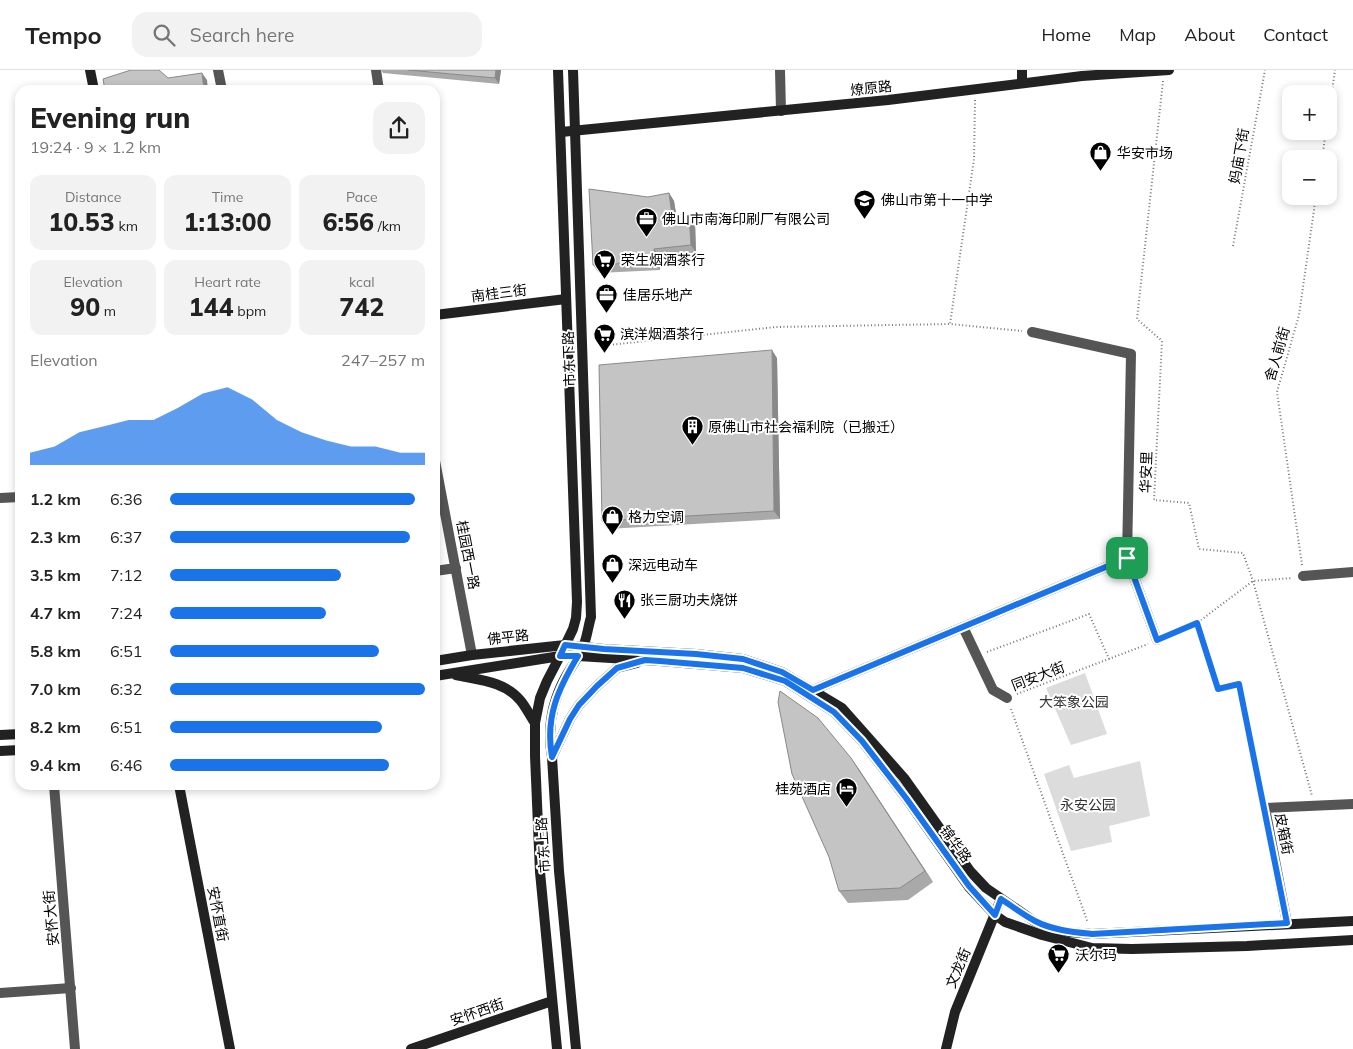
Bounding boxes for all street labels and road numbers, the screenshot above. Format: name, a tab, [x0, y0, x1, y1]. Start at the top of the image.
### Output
street label: 燎原路	[849, 77, 893, 99]
street label: 妈庙下街	[1225, 127, 1253, 185]
street label: 南桂三街	[470, 281, 528, 305]
street label: 舍人前街	[1261, 325, 1293, 383]
street label: 市东下路	[559, 331, 579, 387]
street label: 华安里	[1136, 451, 1156, 493]
street label: 桂园西一路	[452, 519, 484, 591]
street label: 佛平路	[486, 626, 530, 648]
street label: 同安大街	[1009, 658, 1067, 694]
street label: 皮箱街	[1271, 812, 1297, 856]
street label: 市东上路	[532, 816, 554, 874]
street label: 锦华路	[936, 822, 976, 866]
street label: 安怀直街	[204, 885, 232, 943]
street label: 安怀大街	[40, 889, 62, 947]
street label: 文龙街	[942, 945, 974, 991]
street label: 安怀西街	[448, 994, 506, 1030]

